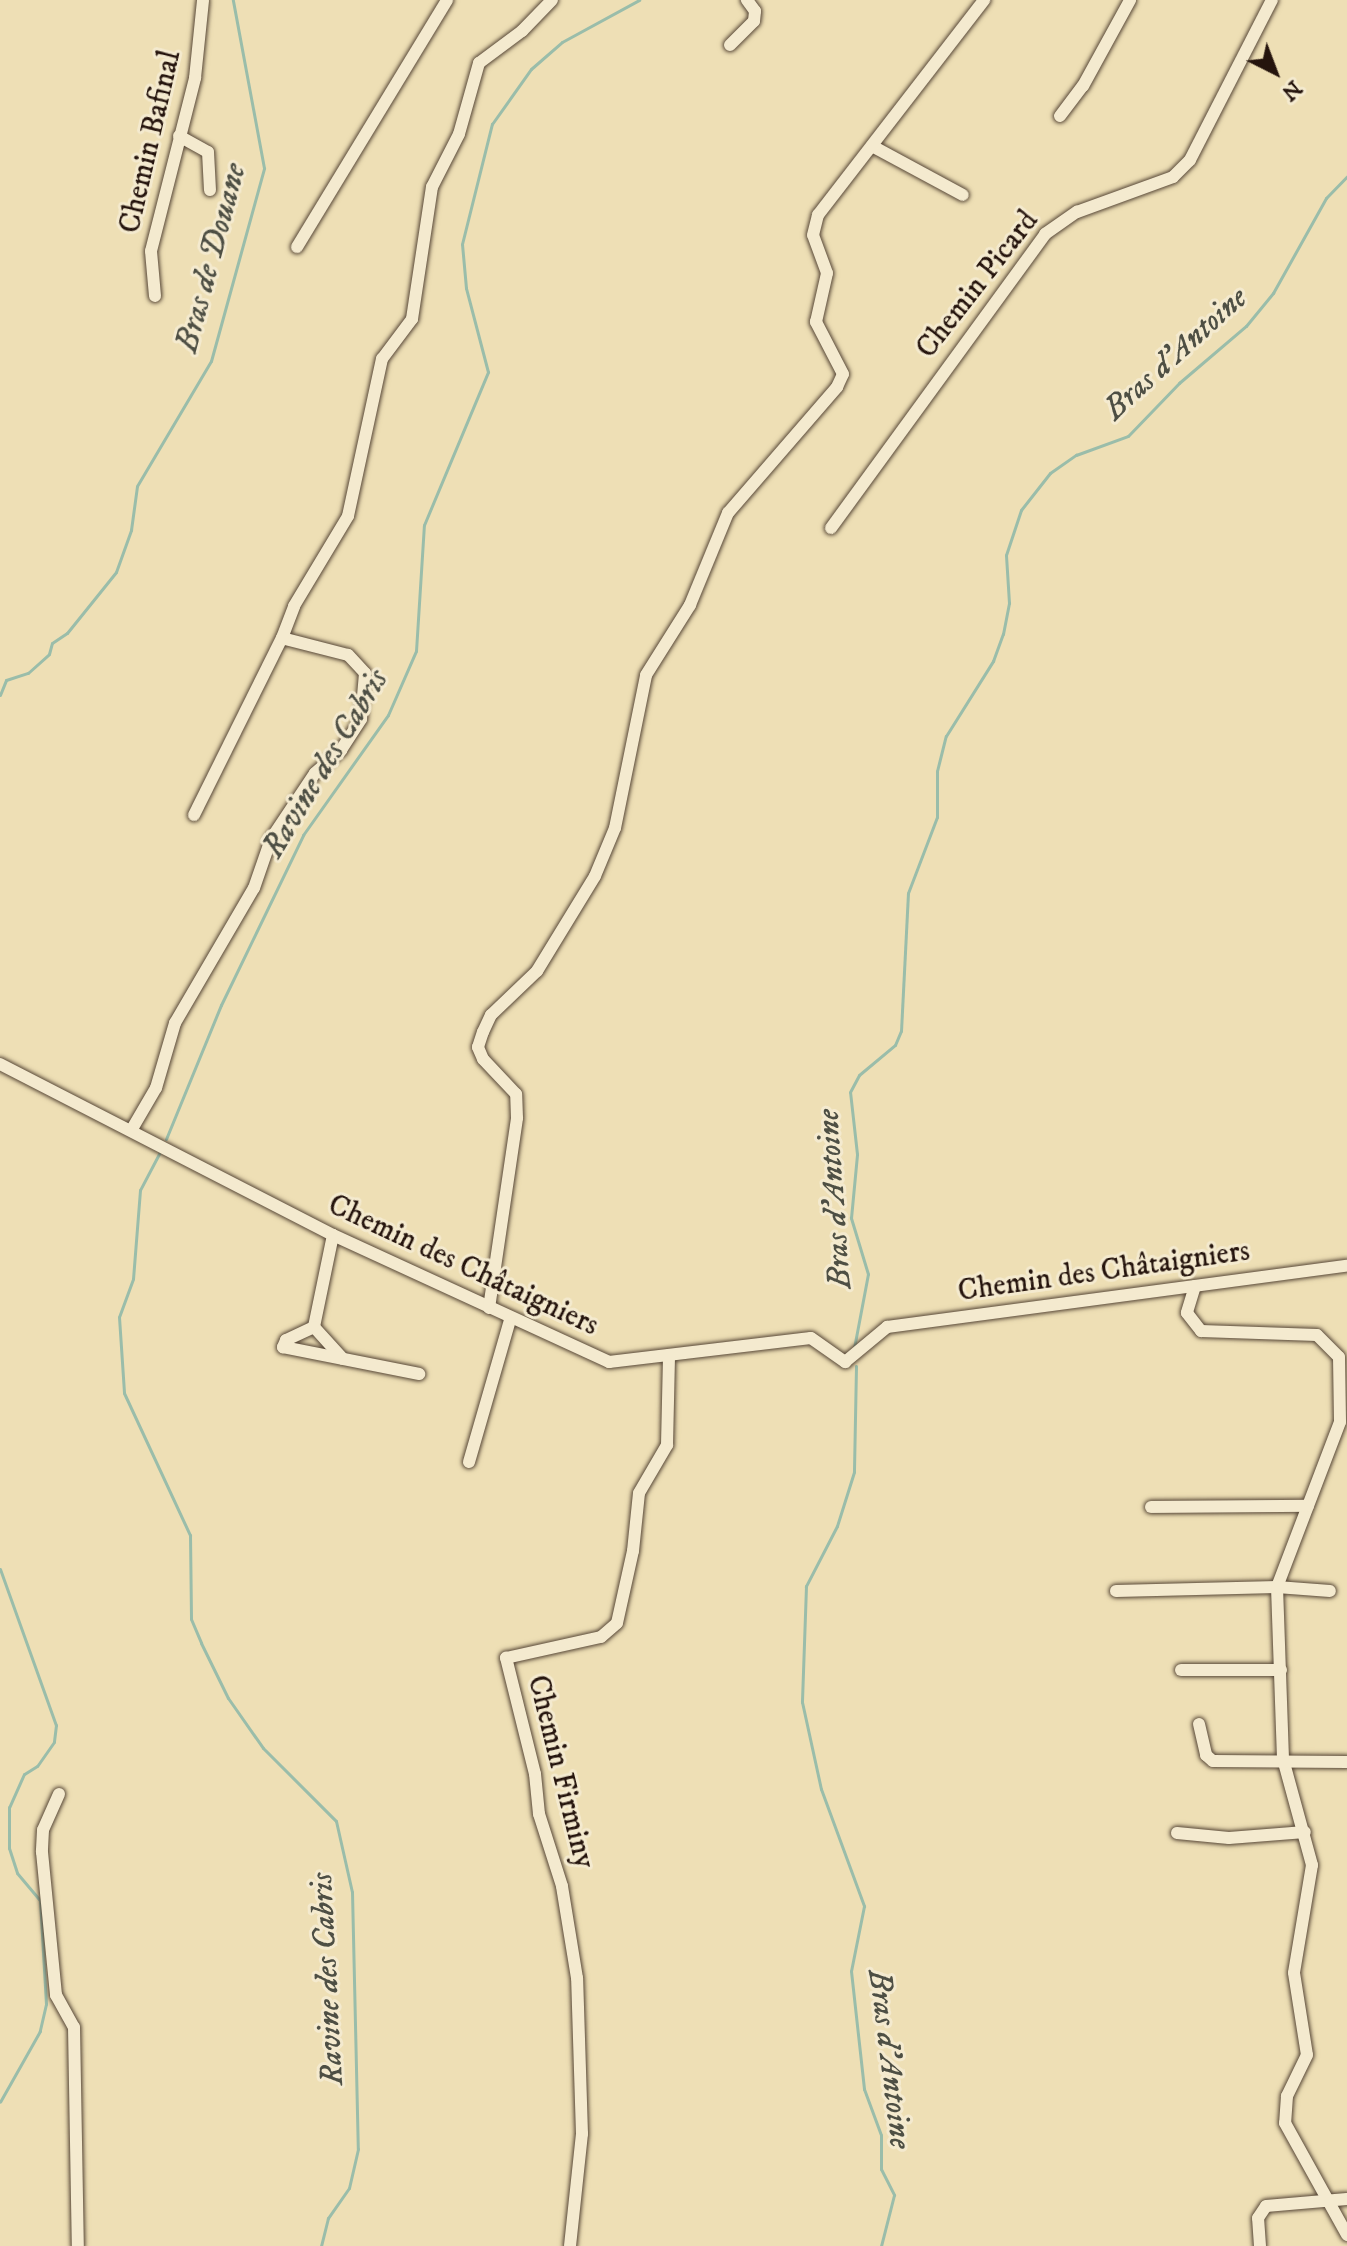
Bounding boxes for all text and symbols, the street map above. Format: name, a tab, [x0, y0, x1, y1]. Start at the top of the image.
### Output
north arrow	[1235, 32, 1315, 112]
street label: Chemin Bafinal	[112, 47, 190, 237]
text: N	[1276, 74, 1307, 106]
water label: Bras de Douane	[168, 160, 256, 356]
street label: Chemin Picard	[909, 204, 1047, 366]
water label: Bras d'Antoine	[1096, 279, 1256, 429]
water label: Ravine des Cabris	[255, 663, 397, 865]
water label: Bras d'Antoine	[810, 1108, 860, 1290]
street label: Chemin des Châtaigniers	[322, 1187, 604, 1345]
street label: Chemin des Châtaigniers	[956, 1234, 1252, 1310]
street label: Chemin Firminy	[519, 1672, 601, 1872]
water label: Ravine des Cabris	[303, 1872, 353, 2086]
water label: Bras d'Antoine	[859, 1967, 919, 2151]

